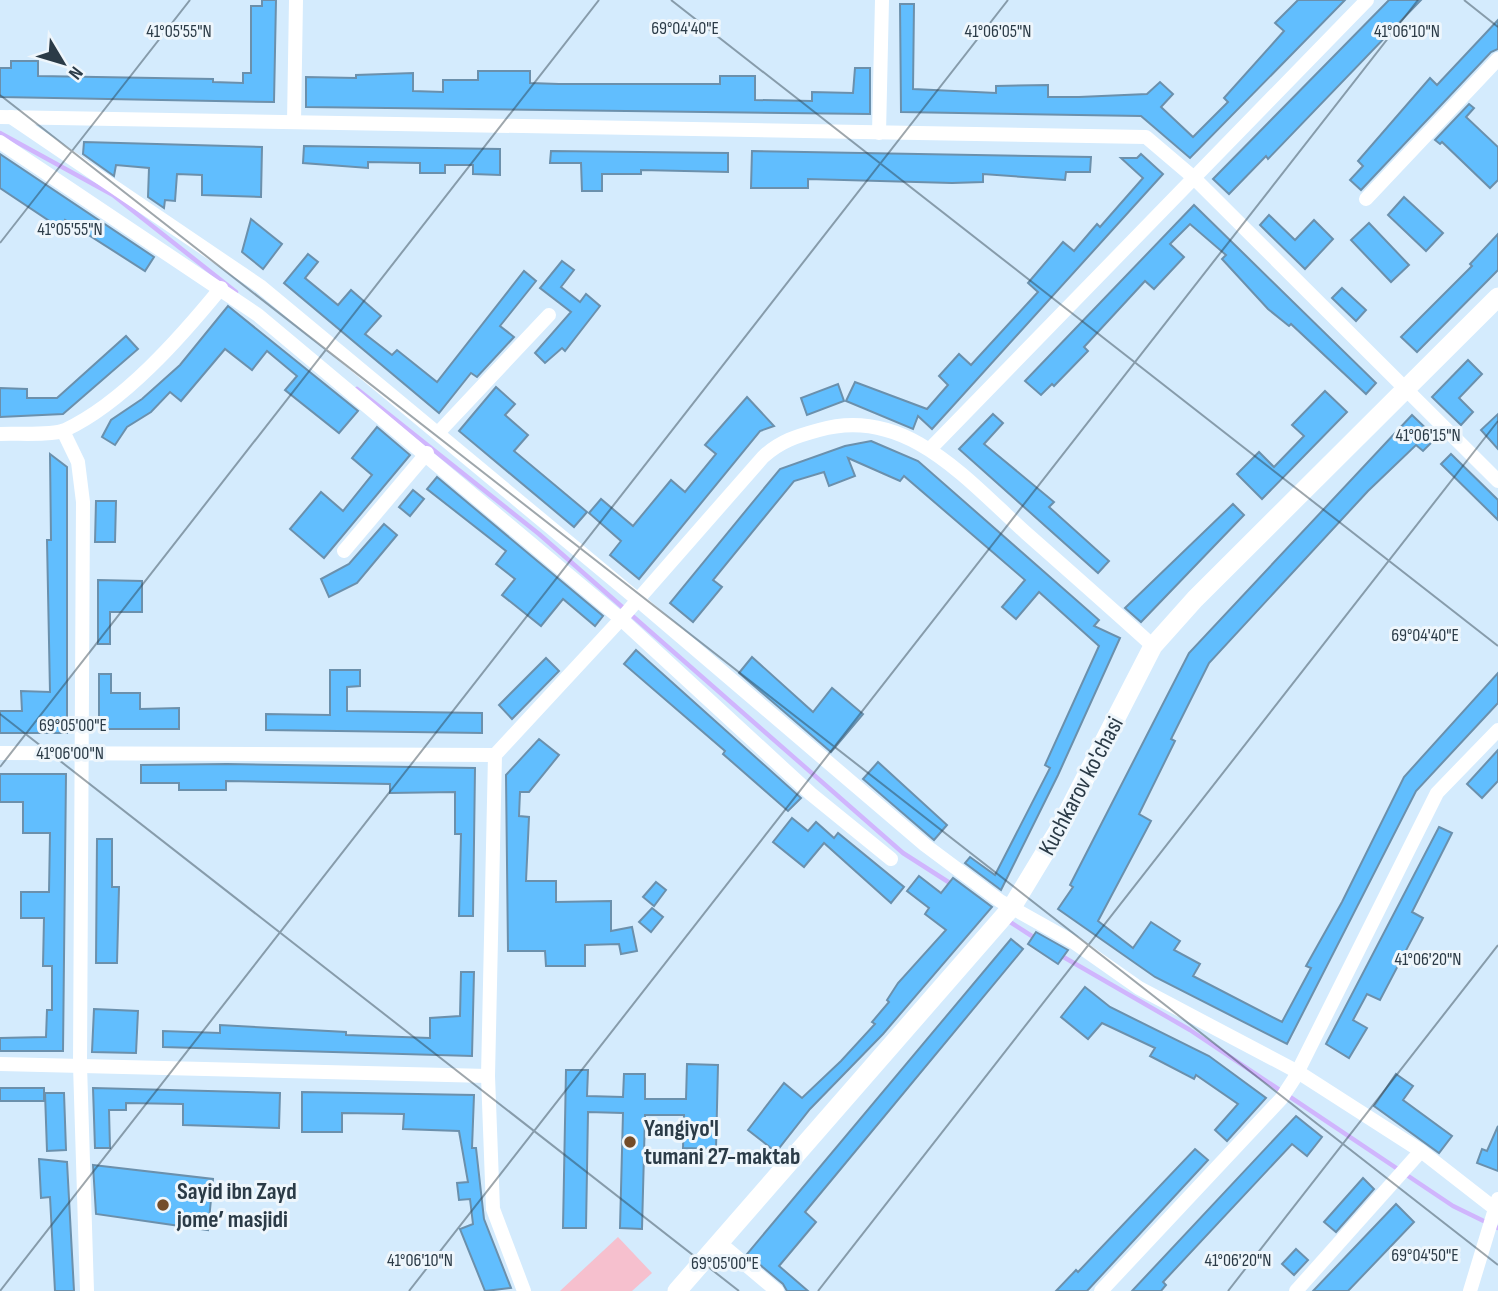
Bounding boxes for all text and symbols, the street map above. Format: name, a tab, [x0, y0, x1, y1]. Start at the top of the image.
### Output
text: 69°04'40"E	[651, 18, 719, 39]
text: 41°05'55"N	[146, 21, 212, 42]
text: 41°06'05"N	[965, 21, 1031, 42]
text: 41°06'10"N	[1374, 21, 1440, 42]
north arrow	[28, 28, 98, 98]
text: N	[63, 61, 87, 84]
text: 41°05'55"N	[37, 219, 103, 240]
text: 41°06'15"N	[1395, 425, 1461, 446]
text: 69°04'40"E	[1391, 625, 1459, 646]
street label: Kuchkarov ko'chasi	[1032, 712, 1130, 860]
text: 69°05'00"E	[39, 715, 107, 736]
text: 41°06'00"N	[36, 743, 104, 764]
text: 41°06'20"N	[1394, 949, 1462, 970]
place label: Yangiyo'l tumani 27-maktab	[644, 1114, 800, 1171]
marker: Yangiyo'l tumani 27-maktab	[622, 1134, 638, 1150]
place label: Sayid ibn Zayd jome’ masjidi	[176, 1177, 297, 1234]
marker: Sayid ibn Zayd jome’ masjidi	[155, 1197, 171, 1213]
text: 69°04'50"E	[1391, 1245, 1459, 1266]
text: 41°06'10"N	[387, 1250, 453, 1271]
text: 41°06'20"N	[1204, 1250, 1272, 1271]
text: 69°05'00"E	[691, 1253, 759, 1274]

